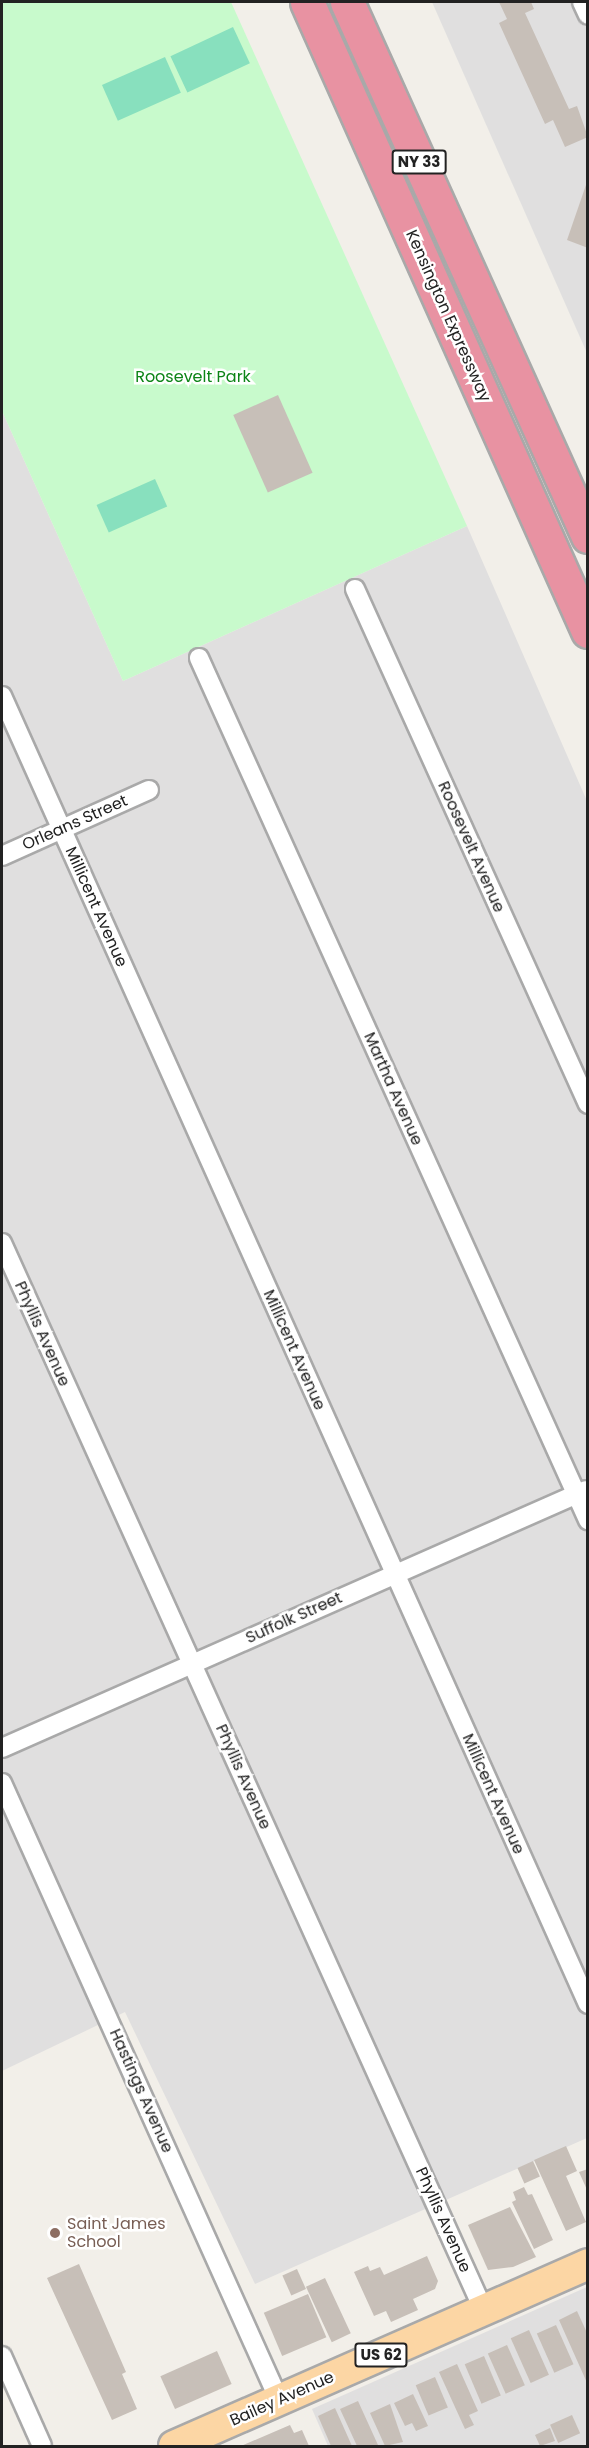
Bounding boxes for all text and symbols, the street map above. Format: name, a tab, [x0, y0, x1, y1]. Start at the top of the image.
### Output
road number: NY 33	[390, 150, 448, 174]
street label: Kensington Expressway	[401, 227, 495, 405]
park label: Roosevelt Park	[135, 367, 251, 387]
street label: Roosevelt Avenue	[433, 778, 509, 916]
street label: Orleans Street	[20, 791, 130, 855]
street label: Millicent Avenue	[61, 844, 131, 970]
street label: Martha Avenue	[359, 1029, 427, 1149]
street label: Phyllis Avenue	[10, 1278, 74, 1390]
street label: Millicent Avenue	[259, 1287, 329, 1413]
street label: Suffolk Street	[243, 1588, 345, 1648]
street label: Phyllis Avenue	[211, 1721, 275, 1833]
street label: Millicent Avenue	[458, 1731, 528, 1857]
street label: Hastings Avenue	[105, 2026, 177, 2156]
street label: Phyllis Avenue	[411, 2164, 475, 2276]
place label: Saint James School	[67, 2214, 166, 2252]
marker: Saint James School	[48, 2226, 62, 2240]
road number: US 62	[354, 2343, 408, 2367]
street label: Bailey Avenue	[227, 2367, 337, 2431]

